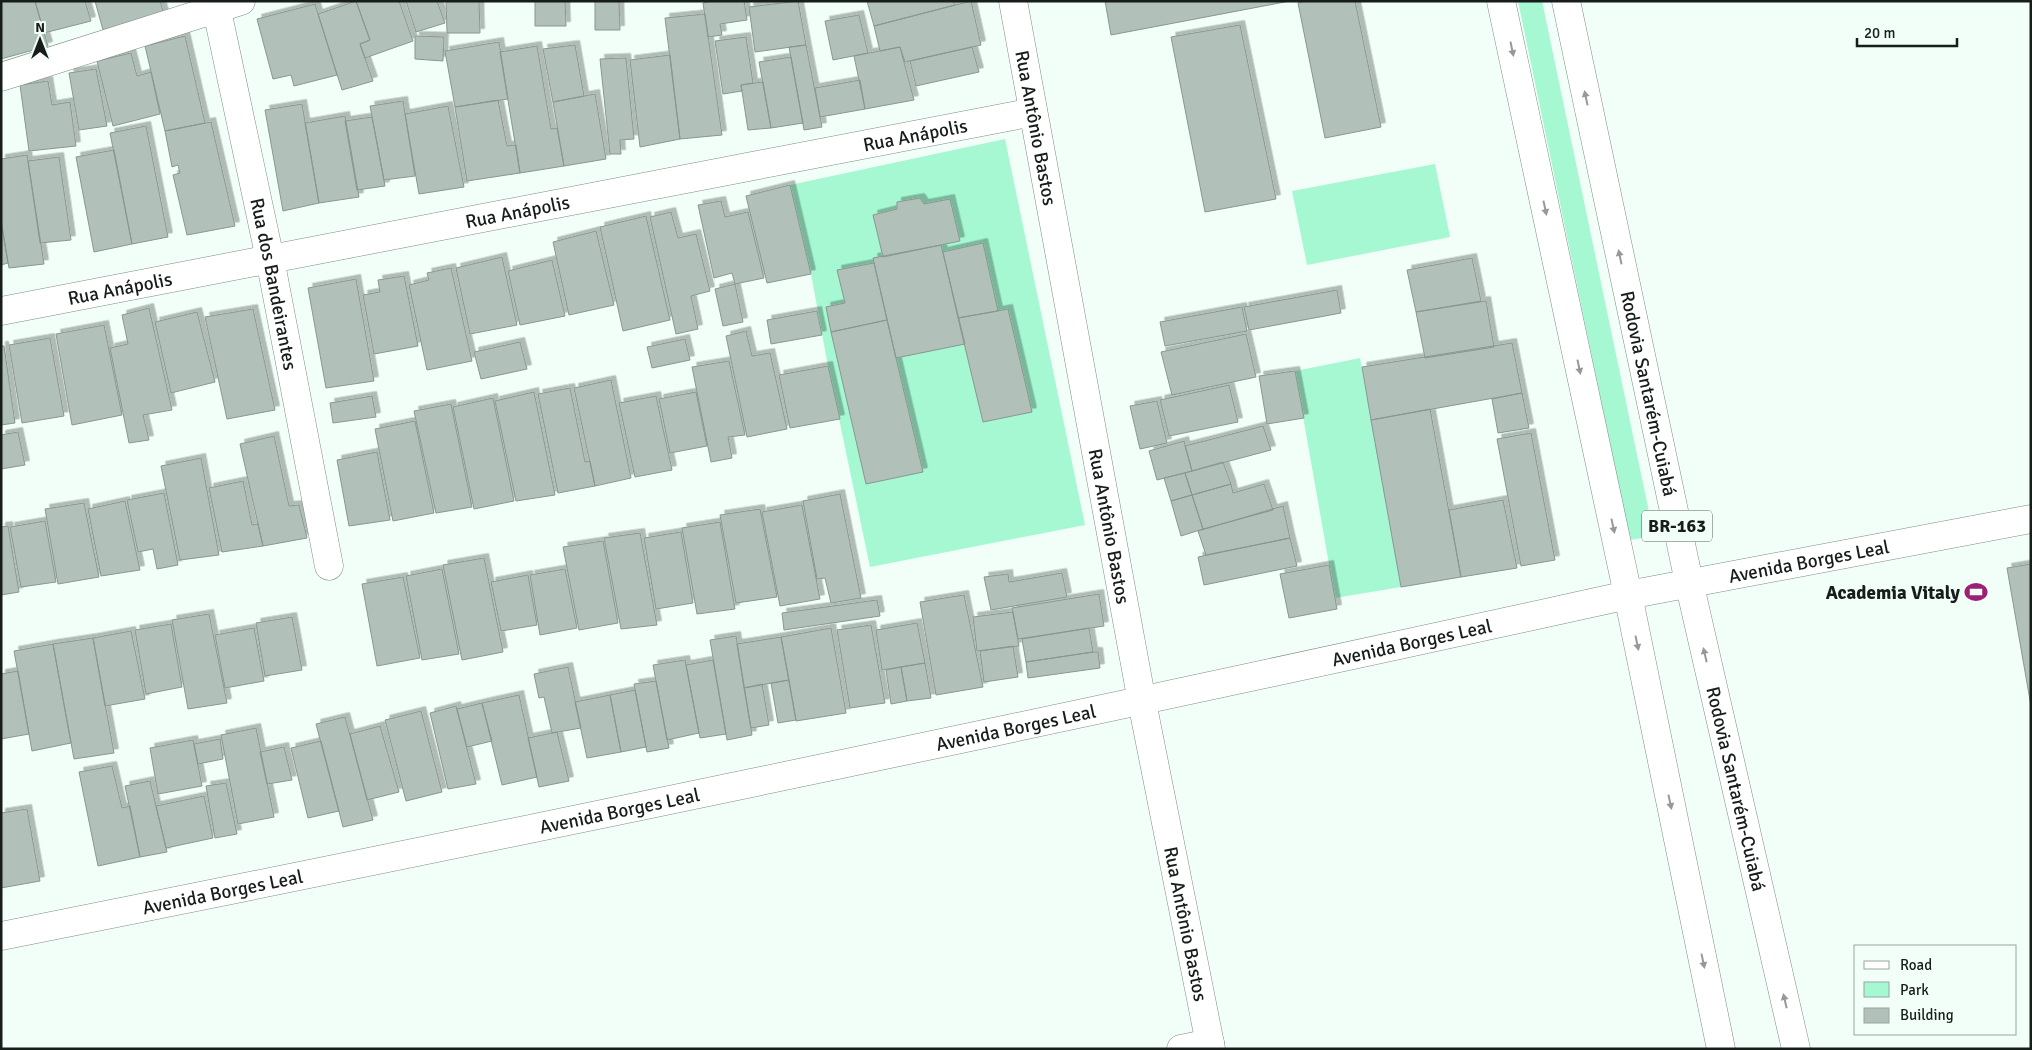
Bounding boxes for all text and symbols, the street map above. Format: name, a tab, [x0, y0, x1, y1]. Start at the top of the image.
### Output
north arrow	[15, 15, 65, 65]
scale bar	[1857, 15, 1957, 47]
text: N	[35, 19, 45, 36]
text: 20 m	[1864, 24, 1895, 42]
one-way arrow	[1508, 41, 1516, 57]
street label: Rua Antônio Bastos	[1009, 48, 1061, 208]
one-way arrow	[1582, 90, 1590, 106]
street label: Rua Anápolis	[861, 114, 970, 158]
street label: Rua Anápolis	[463, 191, 572, 234]
street label: Rua dos Bandeirantes	[244, 196, 302, 372]
one-way arrow	[1541, 200, 1549, 215]
one-way arrow	[1616, 249, 1624, 265]
street label: Rua Anápolis	[66, 267, 174, 311]
street label: Rodovia Santarém-Cuiabá	[1615, 289, 1681, 498]
one-way arrow	[1575, 359, 1583, 374]
street label: Rua Antônio Bastos	[1083, 447, 1135, 606]
road number: BR-163	[1642, 511, 1712, 542]
one-way arrow	[1609, 518, 1617, 533]
street label: Avenida Borges Leal	[1727, 535, 1891, 589]
sports icon: Academia Vitaly	[1963, 579, 1989, 605]
place label: Academia Vitaly	[1826, 581, 1961, 605]
street label: Avenida Borges Leal	[1330, 614, 1494, 672]
one-way arrow	[1634, 635, 1642, 651]
one-way arrow	[1701, 648, 1709, 663]
street label: Rodovia Santarém-Cuiabá	[1700, 684, 1770, 894]
street label: Avenida Borges Leal	[934, 700, 1098, 757]
street label: Avenida Borges Leal	[537, 783, 702, 840]
one-way arrow	[1666, 794, 1674, 810]
street label: Rua Antônio Bastos	[1158, 845, 1212, 1004]
street label: Avenida Borges Leal	[140, 865, 305, 920]
legend	[1854, 945, 2017, 1035]
one-way arrow	[1699, 954, 1707, 969]
text: Road	[1900, 956, 1932, 974]
text: Park	[1900, 981, 1929, 999]
one-way arrow	[1781, 994, 1789, 1009]
text: Building	[1900, 1006, 1954, 1024]

